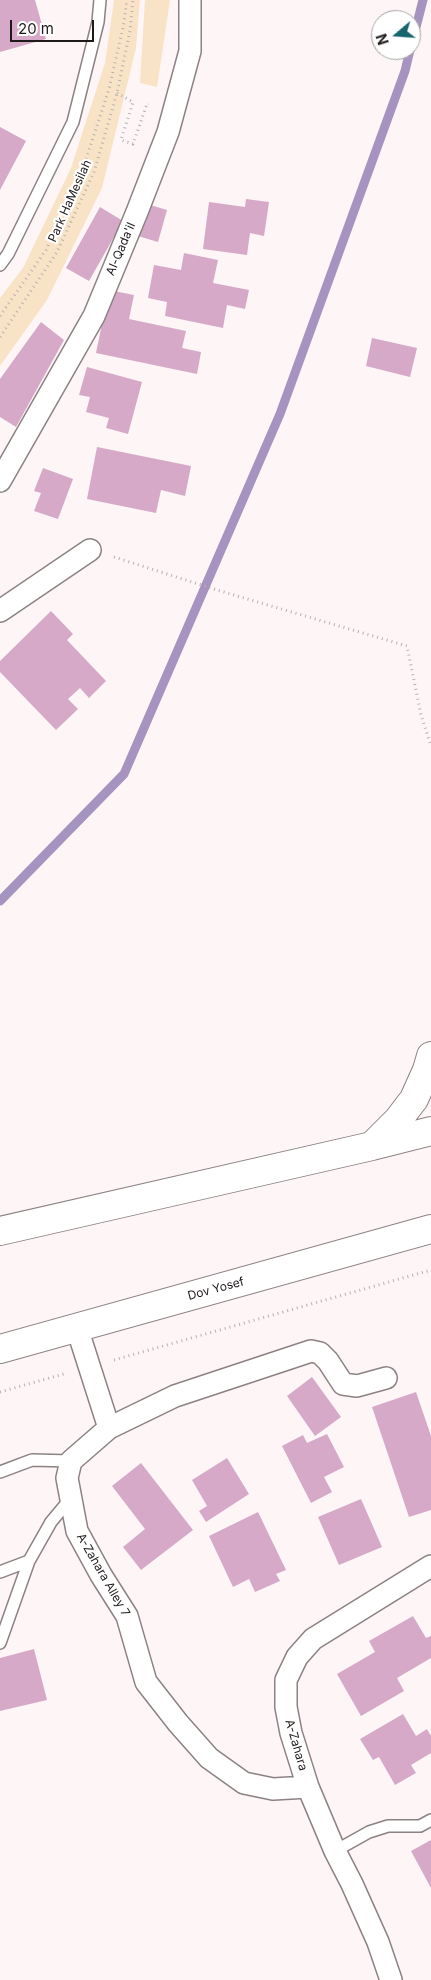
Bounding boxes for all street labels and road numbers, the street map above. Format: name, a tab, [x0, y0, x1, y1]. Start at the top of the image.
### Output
street label: Park HaMesilah	[45, 158, 95, 244]
street label: Al-Qada'il	[103, 220, 139, 278]
street label: Dov Yosef	[186, 1275, 246, 1303]
street label: A-Zahara Alley 7	[73, 1531, 133, 1619]
street label: A-Zahara	[282, 1718, 310, 1772]

